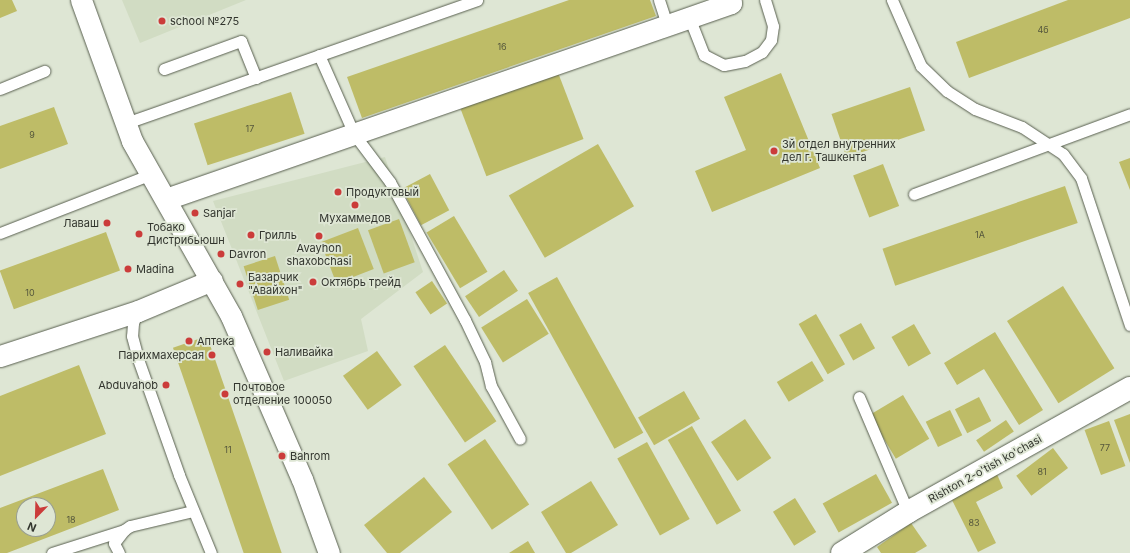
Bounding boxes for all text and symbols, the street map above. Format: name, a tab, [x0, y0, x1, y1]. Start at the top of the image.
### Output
place label: school №275	[170, 14, 239, 28]
marker: school №275	[157, 16, 167, 26]
house number: 4б	[1037, 25, 1049, 35]
house number: 16	[497, 42, 507, 52]
house number: 17	[246, 124, 254, 134]
house number: 9	[29, 130, 35, 140]
place label: 3й отдел внутренних дел г. Ташкента	[782, 138, 896, 164]
marker: 3й отдел внутренних дел г. Ташкента	[769, 146, 779, 156]
place label: Продуктовый	[346, 185, 419, 199]
marker: Продуктовый	[333, 187, 343, 197]
marker: Мухаммедов	[350, 200, 360, 210]
place label: Sanjar	[203, 206, 236, 220]
marker: Sanjar	[190, 208, 200, 218]
place label: Мухаммедов	[319, 211, 391, 225]
place label: Лаваш	[63, 216, 99, 230]
marker: Лаваш	[102, 218, 112, 228]
place label: Тобако Дистрибьюшн	[147, 221, 225, 247]
place label: Грилль	[259, 228, 297, 242]
marker: Тобако Дистрибьюшн	[134, 229, 144, 239]
marker: Грилль	[246, 230, 256, 240]
house number: 1А	[975, 230, 985, 240]
marker: Avayhon shaxobchasi	[314, 231, 324, 241]
place label: Avayhon shaxobchasi	[286, 242, 352, 268]
place label: Davron	[229, 247, 266, 261]
marker: Davron	[216, 249, 226, 259]
place label: Madina	[136, 262, 174, 276]
marker: Madina	[123, 264, 133, 274]
place label: Базарчик "Авайхон"	[248, 271, 303, 297]
place label: Октябрь трейд	[321, 275, 401, 289]
marker: Октябрь трейд	[308, 277, 318, 287]
marker: Базарчик "Авайхон"	[235, 279, 245, 289]
house number: 10	[25, 288, 35, 298]
place label: Аптека	[197, 334, 235, 348]
marker: Аптека	[184, 336, 194, 346]
place label: Наливайка	[275, 345, 333, 359]
marker: Наливайка	[262, 347, 272, 357]
place label: Парихмахерсая	[118, 348, 204, 362]
marker: Парихмахерсая	[207, 350, 217, 360]
place label: Abduvahob	[98, 378, 158, 392]
marker: Abduvahob	[161, 380, 171, 390]
place label: Почтовое отделение 100050	[233, 381, 332, 407]
marker: Почтовое отделение 100050	[220, 389, 230, 399]
street label: Rishton 2-o'tish ko'chasi	[926, 432, 1044, 506]
house number: 77	[1100, 443, 1110, 453]
house number: 11	[224, 445, 232, 455]
place label: Bahrom	[290, 449, 330, 463]
marker: Bahrom	[277, 451, 287, 461]
house number: 81	[1037, 467, 1047, 477]
north arrow	[16, 497, 56, 537]
house number: 18	[66, 515, 76, 525]
house number: 83	[968, 518, 980, 528]
text: N	[25, 519, 38, 535]

